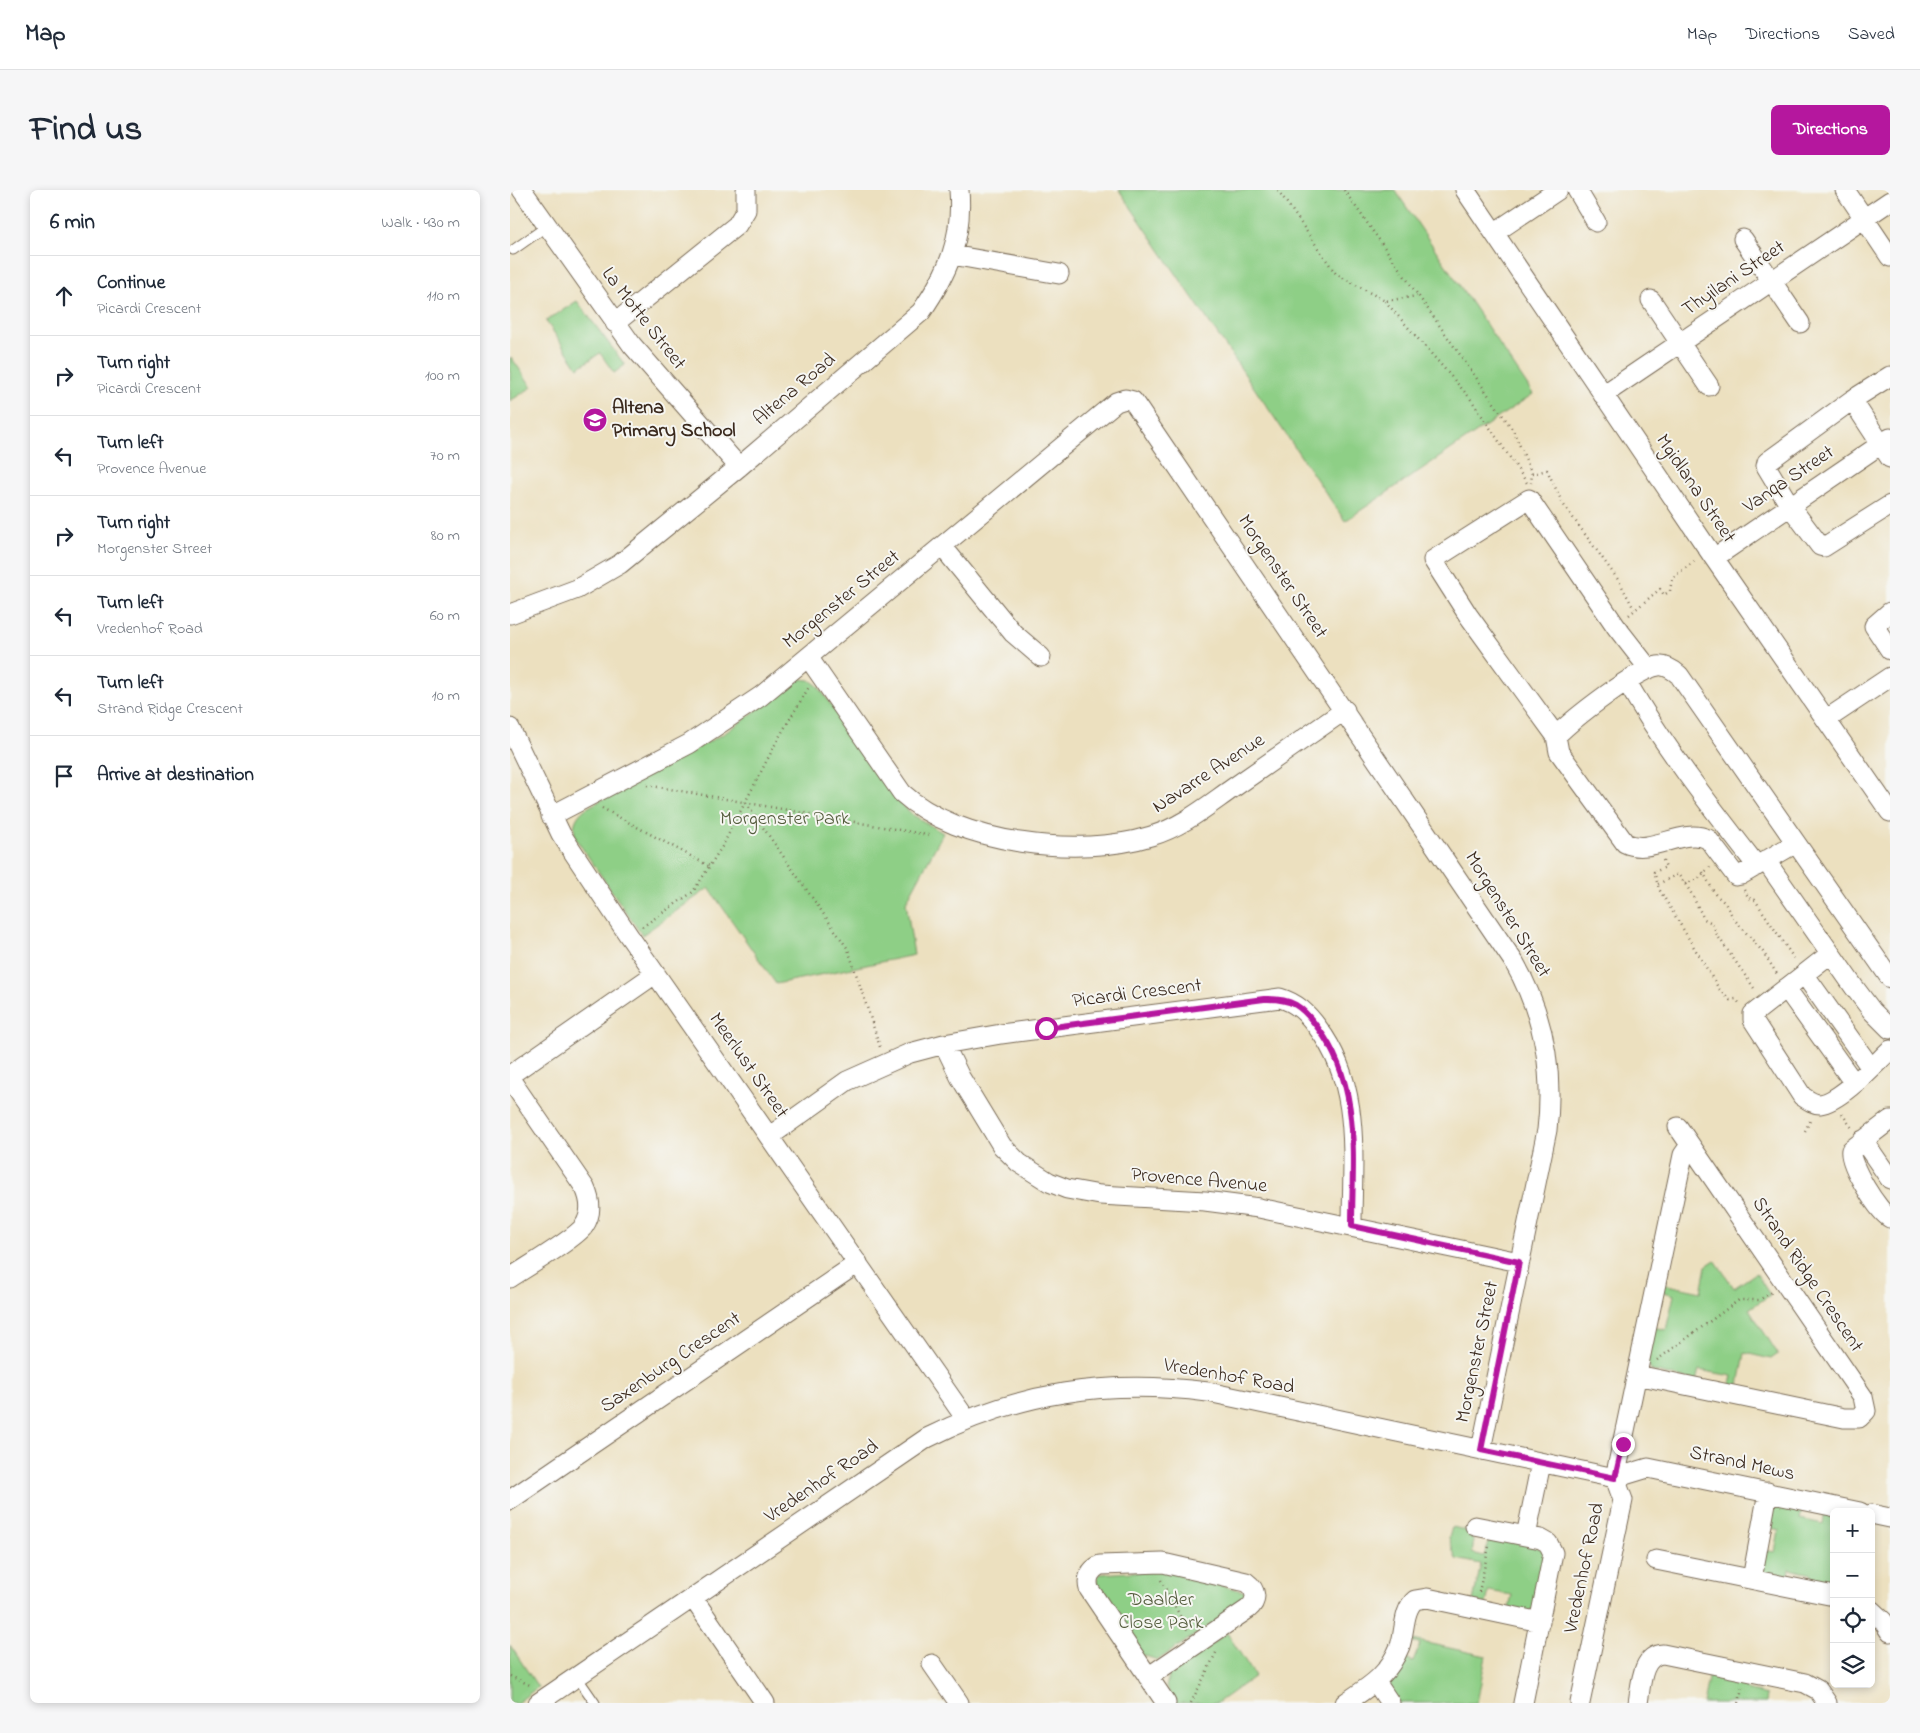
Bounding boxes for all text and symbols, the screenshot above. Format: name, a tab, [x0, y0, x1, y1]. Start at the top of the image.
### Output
text: Map	[25, 17, 66, 52]
text: Map	[1687, 22, 1717, 48]
text: Directions	[1745, 22, 1820, 48]
text: Saved	[1848, 22, 1895, 48]
text: Find us	[30, 105, 142, 156]
button: Directions	[1771, 105, 1890, 155]
text: 6 min	[50, 208, 95, 238]
text: Walk · 430 m	[381, 211, 460, 235]
street label: Thyilani Street	[1677, 234, 1792, 324]
street label: La Motte Street	[594, 261, 693, 377]
text: Continue	[97, 270, 165, 297]
icon: ahead	[50, 282, 78, 310]
text: 110 m	[426, 284, 460, 308]
text: Picardi Crescent	[97, 297, 201, 321]
street label: Altena Road	[747, 347, 843, 433]
text: Turn right	[97, 350, 170, 377]
icon: right	[50, 362, 78, 390]
text: 100 m	[425, 364, 460, 388]
text: Picardi Crescent	[97, 377, 201, 401]
place label: Altena Primary School	[612, 394, 736, 447]
school or university icon: Altena Primary School	[582, 407, 608, 433]
street label: Mgidlana Street	[1647, 429, 1742, 550]
text: Turn left	[97, 430, 164, 457]
street label: Vanqa Street	[1737, 439, 1841, 522]
icon: left	[50, 442, 78, 470]
text: 70 m	[430, 444, 460, 468]
text: Provence Avenue	[97, 457, 206, 481]
street label: Morgenster Street	[1229, 509, 1334, 646]
text: Turn right	[97, 510, 170, 537]
icon: right	[50, 522, 78, 550]
text: 80 m	[431, 524, 460, 548]
text: Morgenster Street	[97, 537, 212, 561]
street label: Morgenster Street	[777, 543, 908, 657]
text: Turn left	[97, 590, 164, 617]
icon: left	[50, 602, 78, 630]
text: 60 m	[430, 604, 460, 628]
text: Vredenhof Road	[97, 617, 203, 641]
text: Turn left	[97, 670, 164, 697]
icon: left	[50, 682, 78, 710]
text: 10 m	[432, 684, 460, 708]
text: Strand Ridge Crescent	[97, 697, 243, 721]
street label: Navarre Avenue	[1147, 727, 1271, 821]
icon: arrive	[50, 762, 78, 790]
text: Arrive at destination	[97, 762, 254, 789]
park label: Morgenster Park	[720, 805, 850, 835]
street label: Morgenster Street	[1456, 846, 1558, 985]
street label: Picardi Crescent	[1070, 972, 1204, 1016]
street label: Meerlust Street	[701, 1007, 795, 1125]
route start	[1035, 1017, 1058, 1040]
street label: Provence Avenue	[1130, 1161, 1268, 1201]
street label: Strand Ridge Crescent	[1743, 1191, 1870, 1359]
street label: Morgenster Street	[1449, 1278, 1508, 1426]
street label: Saxenburg Crescent	[595, 1305, 748, 1422]
street label: Vredenhof Road	[1160, 1351, 1297, 1403]
street label: Vredenhof Road	[758, 1433, 885, 1532]
route end	[1612, 1433, 1635, 1456]
street label: Strand Mews	[1687, 1439, 1797, 1489]
street label: Vredenhof Road	[1557, 1500, 1613, 1637]
map controls	[1830, 1508, 1875, 1688]
button: +	[1830, 1508, 1875, 1553]
button: −	[1830, 1553, 1875, 1598]
park label: Daalder Close Park	[1118, 1586, 1204, 1638]
button: locate	[1830, 1598, 1875, 1643]
button: layers	[1830, 1643, 1875, 1688]

